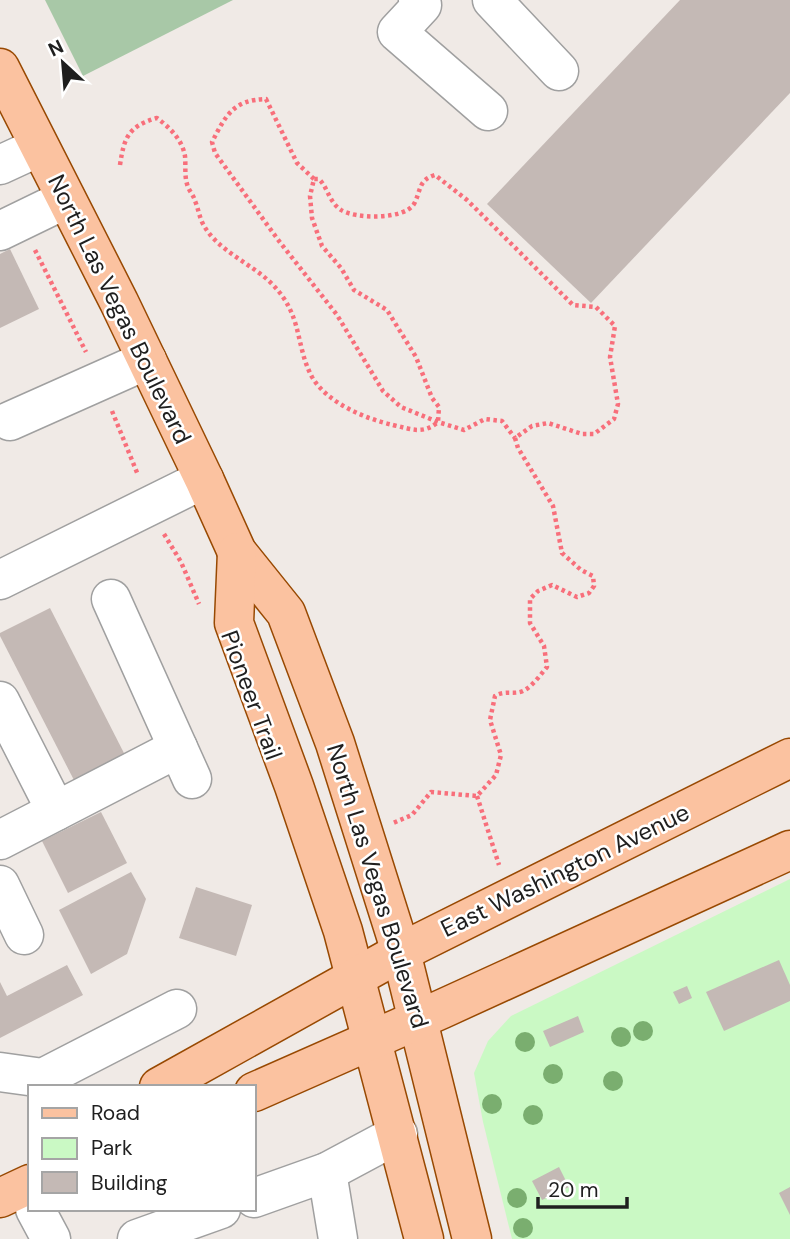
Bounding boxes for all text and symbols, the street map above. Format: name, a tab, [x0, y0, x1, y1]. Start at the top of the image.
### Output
north arrow	[28, 28, 98, 98]
text: N	[44, 34, 67, 62]
street label: North Las Vegas Boulevard	[41, 169, 199, 449]
street label: Pioneer Trail	[214, 626, 290, 764]
street label: North Las Vegas Boulevard	[320, 740, 436, 1032]
street label: East Washington Avenue	[436, 796, 694, 944]
legend	[28, 1085, 256, 1211]
text: Road	[91, 1099, 140, 1127]
text: Park	[91, 1134, 133, 1162]
scale bar	[538, 1166, 627, 1210]
text: Building	[91, 1169, 168, 1197]
text: 20 m	[548, 1176, 599, 1204]

